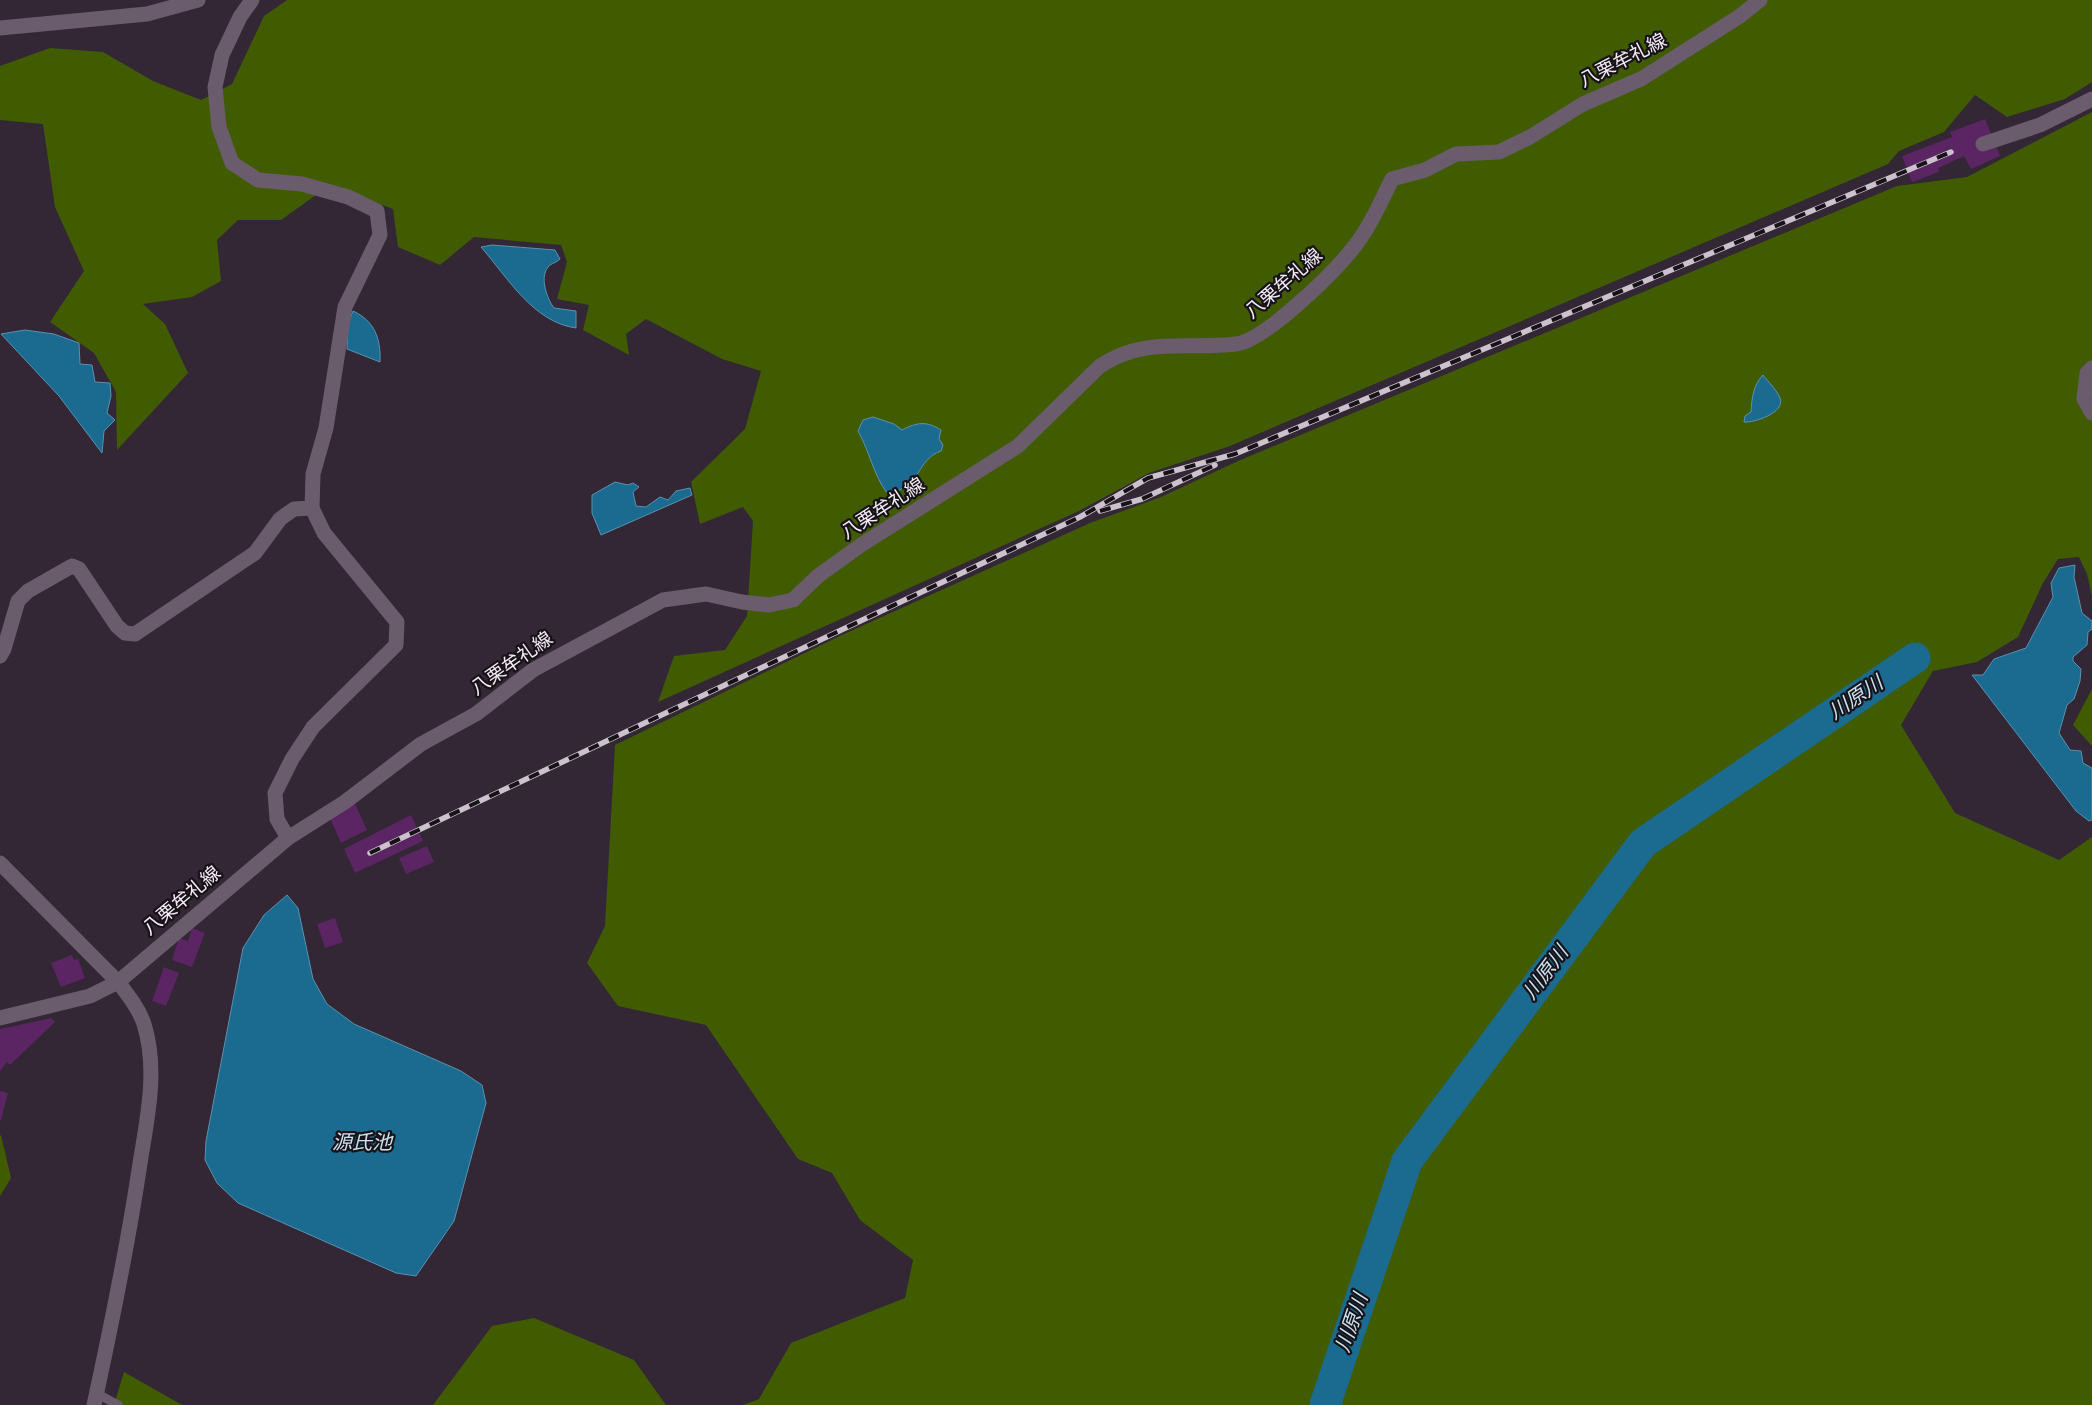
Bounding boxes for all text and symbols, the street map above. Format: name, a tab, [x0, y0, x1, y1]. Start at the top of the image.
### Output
street label: 八栗牟礼線	[1575, 29, 1671, 93]
street label: 八栗牟礼線	[1241, 244, 1327, 324]
street label: 八栗牟礼線	[837, 473, 929, 545]
street label: 八栗牟礼線	[466, 627, 558, 701]
water label: 川原川	[1824, 670, 1889, 725]
street label: 八栗牟礼線	[138, 862, 226, 940]
water label: 川原川	[1518, 940, 1575, 1004]
water label: 源氏池	[332, 1131, 394, 1155]
water label: 川原川	[1331, 1289, 1374, 1355]

